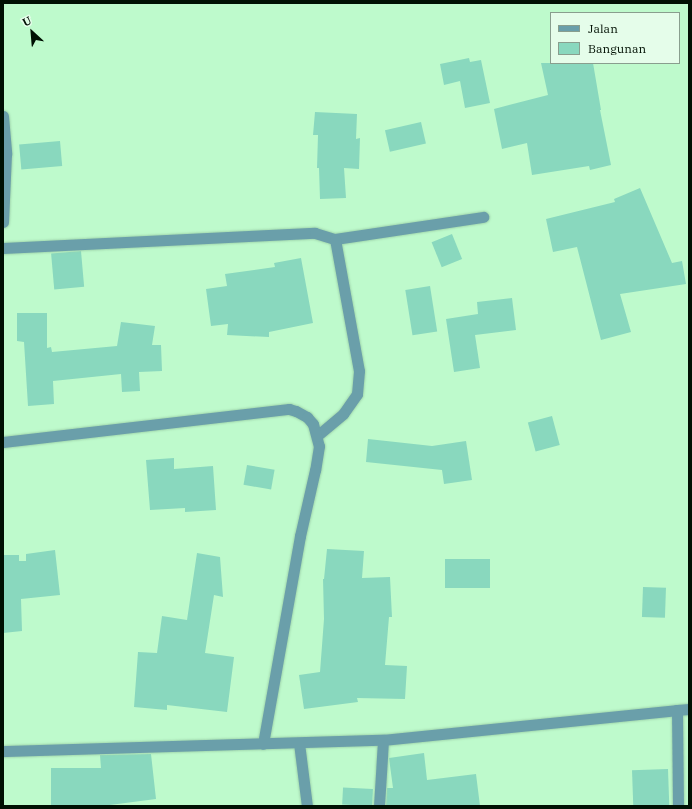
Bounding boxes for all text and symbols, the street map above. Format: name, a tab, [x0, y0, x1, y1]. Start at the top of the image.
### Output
north arrow	[12, 12, 52, 52]
legend	[550, 12, 680, 64]
text: U	[20, 13, 34, 29]
text: Jalan	[588, 21, 618, 36]
text: Bangunan	[588, 41, 646, 56]

